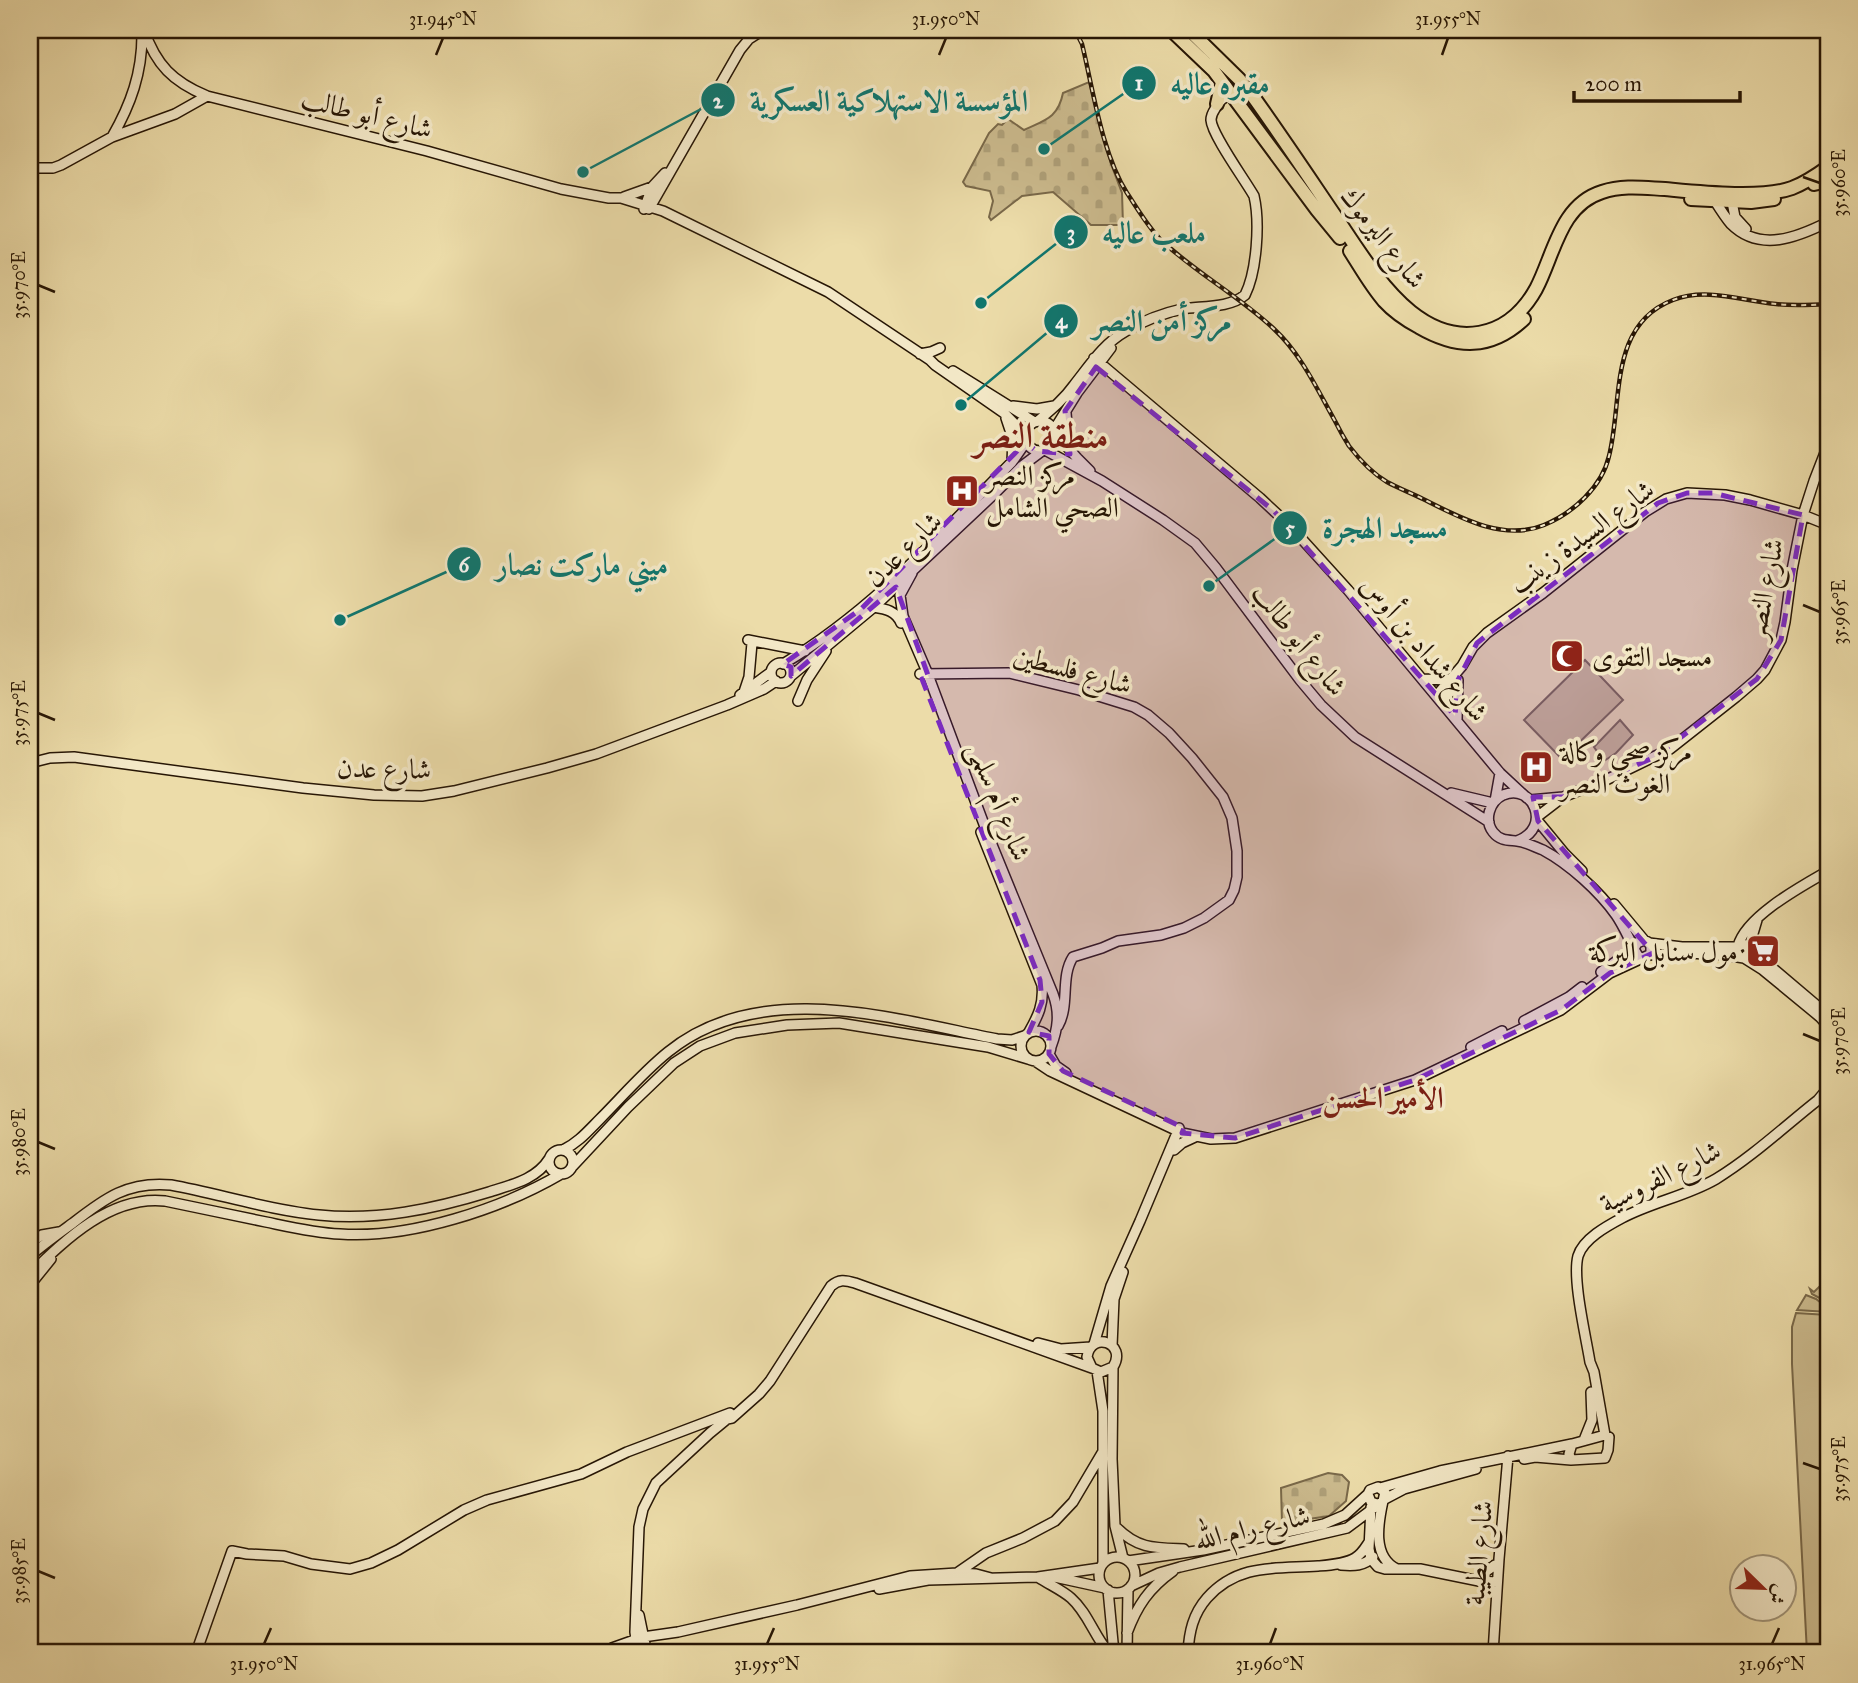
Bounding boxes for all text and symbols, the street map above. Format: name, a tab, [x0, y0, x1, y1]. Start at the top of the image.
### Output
text: 31.945°N	[409, 8, 477, 30]
text: 31.950°N	[912, 8, 980, 30]
text: 31.955°N	[1415, 8, 1481, 30]
callout: مقبره عاليه	[1121, 58, 1284, 109]
scale bar	[1574, 60, 1741, 104]
text: مقبره عاليه	[1170, 66, 1270, 102]
text: 1	[1135, 70, 1143, 96]
text: 200 m	[1585, 71, 1642, 97]
callout: المؤسسة الاستهلاكية العسكرية	[701, 75, 1042, 126]
street label: شارع أبو طالب	[296, 78, 437, 153]
text: المؤسسة الاستهلاكية العسكرية	[750, 83, 1028, 121]
text: 2	[713, 88, 724, 114]
text: 35.960°E	[1828, 149, 1850, 217]
street label: شارع اليرموك	[1328, 179, 1434, 299]
callout: ملعب عاليه	[1053, 207, 1220, 258]
text: ملعب عاليه	[1102, 215, 1206, 252]
text: 3	[1067, 220, 1075, 246]
text: 35.970°E	[8, 251, 30, 319]
callout: مركز أمن النصر	[1044, 295, 1246, 346]
text: مركز أمن النصر	[1089, 300, 1232, 342]
text: 4	[1055, 308, 1068, 334]
district label: منطقة النصر	[970, 414, 1108, 460]
place label: مركز النصر الصحي الشامل	[983, 458, 1119, 534]
hospital icon: مركز النصر الصحي الشامل	[943, 472, 981, 510]
street label: شارع السيدة زينب	[1502, 472, 1665, 606]
callout: مسجد الهجرة	[1273, 502, 1461, 553]
street label: شارع عدن	[857, 504, 954, 599]
text: مسجد الهجرة	[1322, 510, 1448, 547]
text: 5	[1285, 515, 1295, 541]
street label: شارع النصر	[1737, 536, 1797, 647]
callout: ميني ماركت نصار	[446, 539, 682, 590]
text: ميني ماركت نصار	[493, 547, 668, 593]
text: 6	[459, 552, 471, 578]
street label: شارع شداد بن أوس	[1348, 566, 1498, 733]
street label: شارع أبو طالب	[1240, 574, 1356, 707]
text: 35.965°E	[1828, 579, 1850, 645]
street label: شارع فلسطين	[1008, 637, 1136, 708]
mosque icon: مسجد التقوى	[1548, 637, 1586, 675]
place label: مسجد التقوى	[1592, 639, 1712, 674]
text: 35.975°E	[8, 680, 30, 746]
place label: مركز صحي وكالة الغوث النصر	[1557, 734, 1692, 802]
street label: شارع أم سلمى	[953, 736, 1041, 868]
hospital icon: مركز صحي وكالة الغوث النصر	[1517, 748, 1555, 786]
street label: شارع عدن	[336, 750, 432, 793]
supermarket icon: مول سنابل البركة	[1744, 932, 1782, 970]
place label: مول سنابل البركة	[1588, 934, 1738, 971]
text: 35.970°E	[1828, 1007, 1850, 1075]
district label: الأمير الحسن	[1322, 1078, 1444, 1118]
text: 35.980°E	[8, 1108, 30, 1176]
street label: شارع الفروسية	[1594, 1132, 1729, 1226]
text: 35.975°E	[1828, 1436, 1850, 1502]
street label: شارع رام الله	[1190, 1493, 1315, 1565]
street label: شارع الطيبة	[1456, 1499, 1506, 1608]
text: 35.985°E	[8, 1538, 30, 1604]
north arrow	[1728, 1554, 1798, 1624]
text: ش	[1764, 1581, 1792, 1608]
text: 31.950°N	[230, 1653, 298, 1675]
text: 31.955°N	[734, 1653, 800, 1675]
text: 31.960°N	[1235, 1653, 1305, 1675]
text: 31.965°N	[1738, 1653, 1806, 1675]

